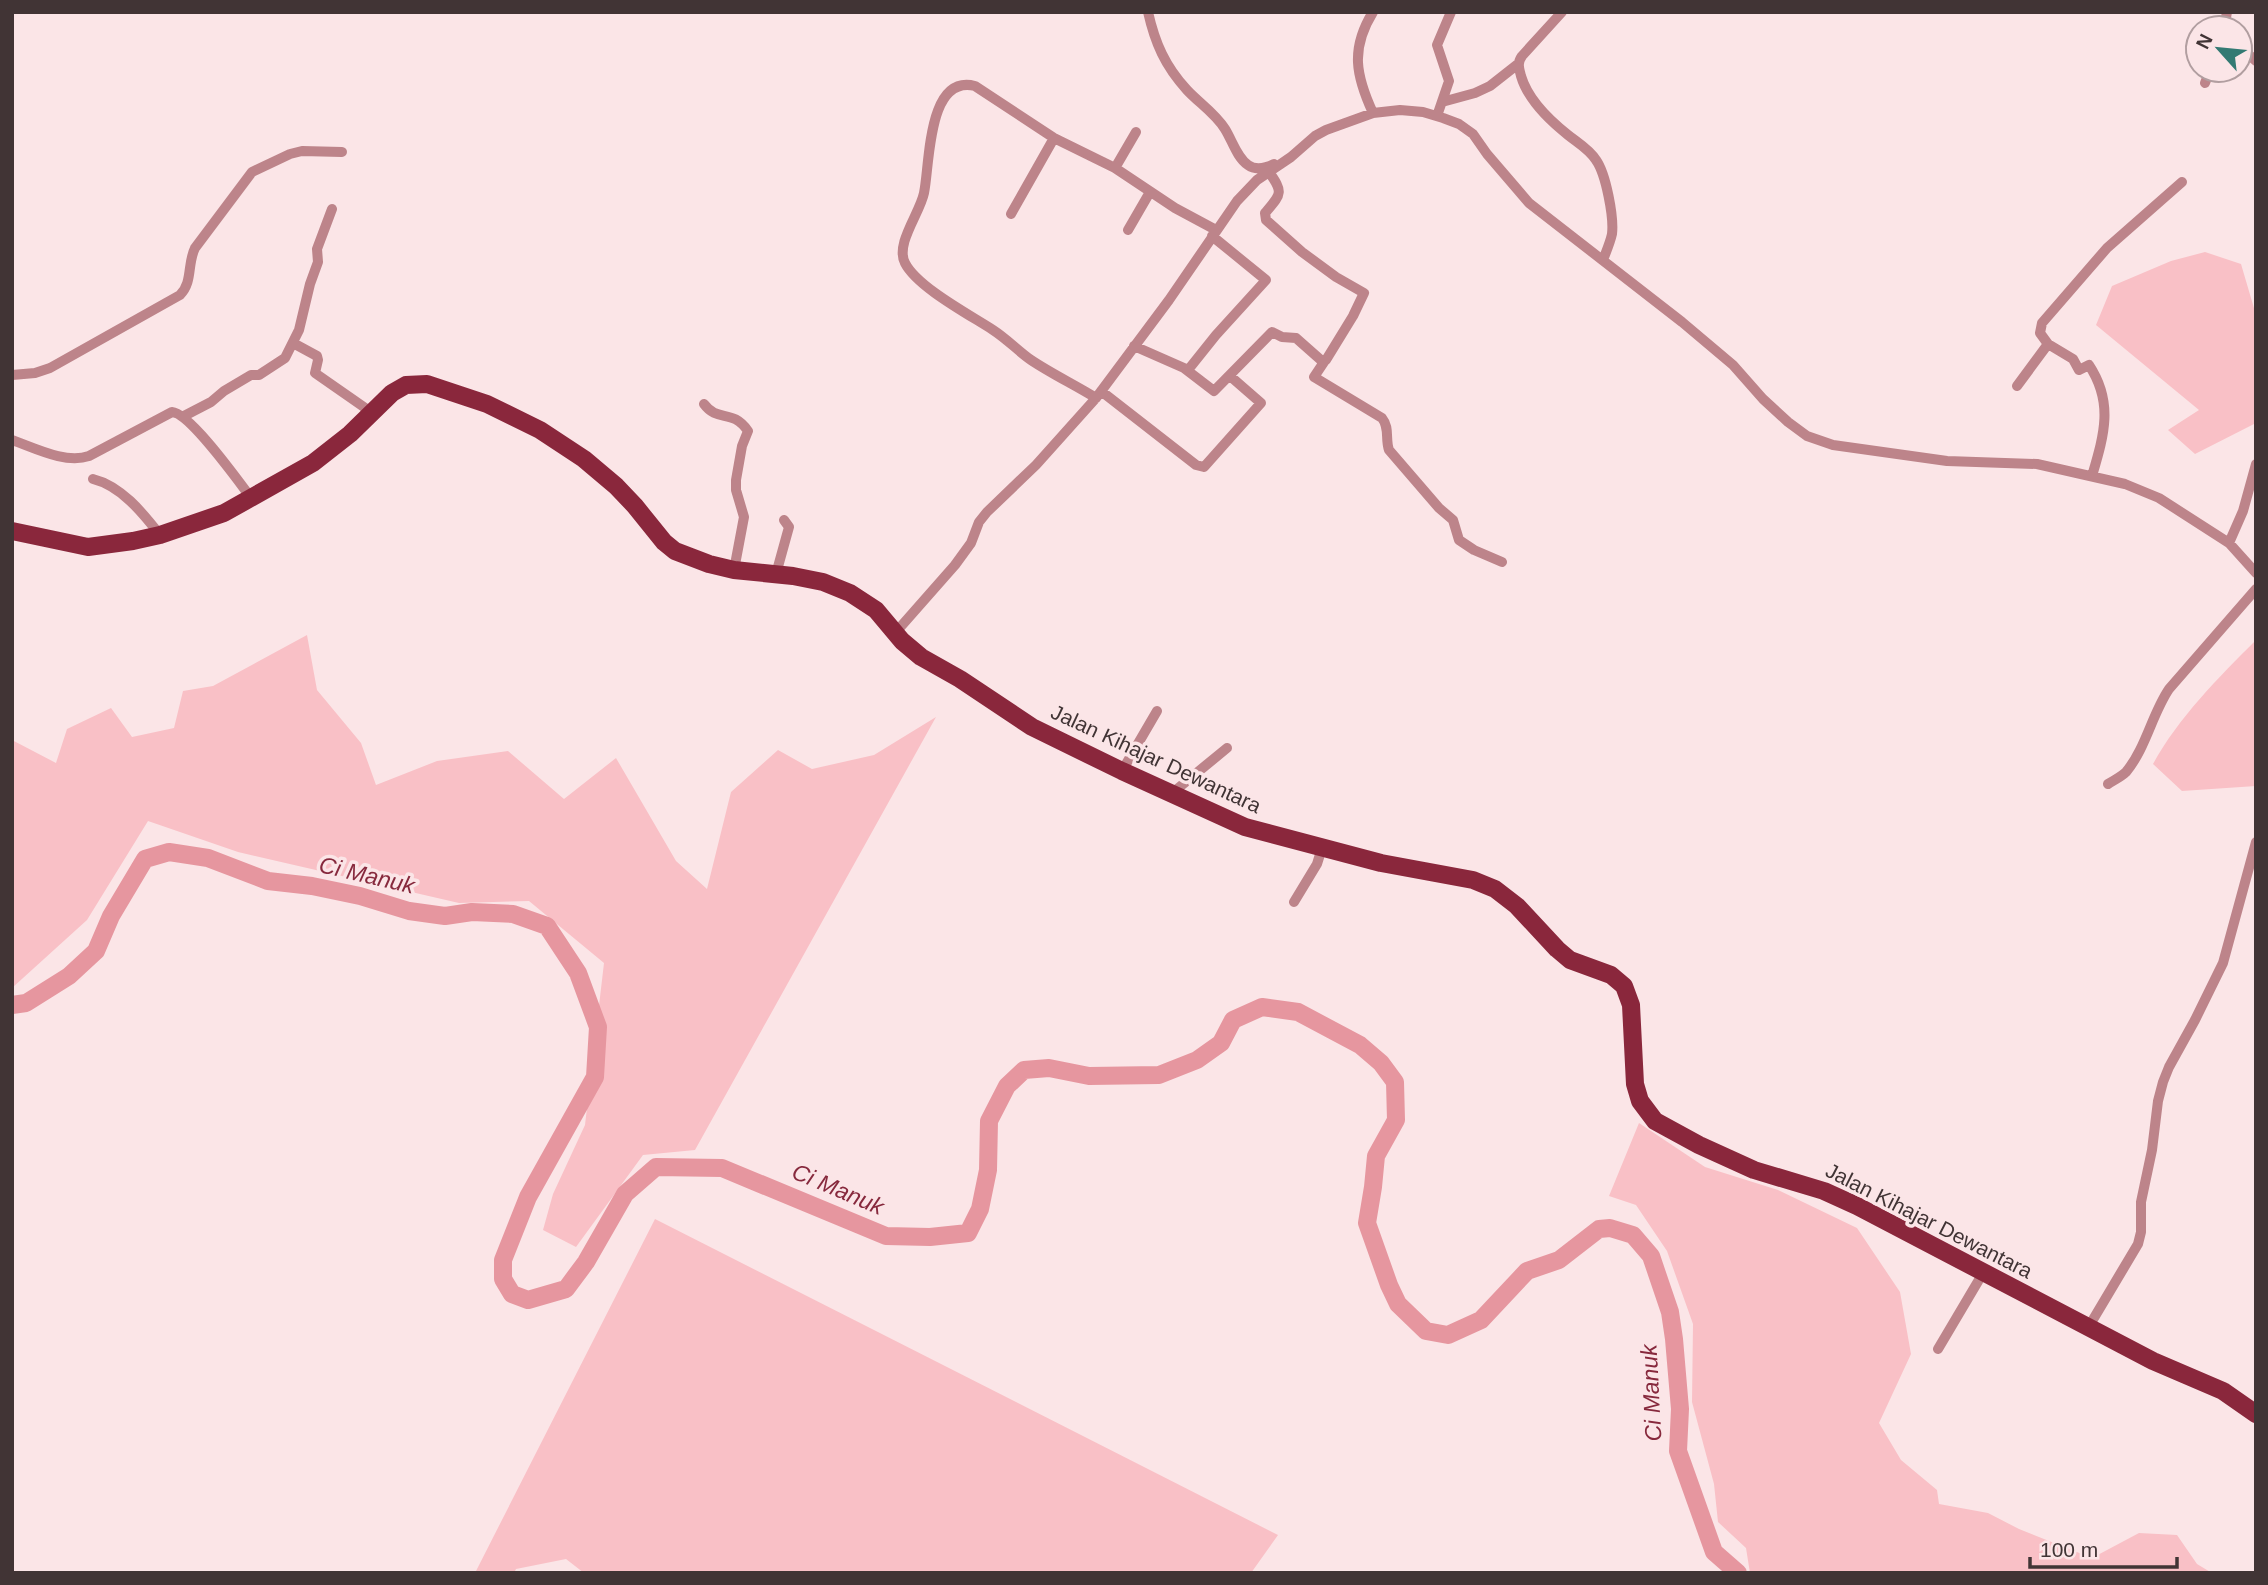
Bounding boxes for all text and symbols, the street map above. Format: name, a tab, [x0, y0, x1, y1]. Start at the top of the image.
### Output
north arrow	[2184, 14, 2254, 84]
text: N	[2192, 31, 2217, 52]
street label: Jalan Kihajar Dewantara	[1048, 700, 1265, 817]
water label: Ci Manuk	[317, 851, 419, 899]
water label: Ci Manuk	[788, 1158, 889, 1221]
street label: Jalan Kihajar Dewantara	[1822, 1158, 2037, 1283]
water label: Ci Manuk	[1635, 1342, 1667, 1442]
scale bar	[2030, 1526, 2177, 1570]
text: 100 m	[2040, 1538, 2098, 1561]

